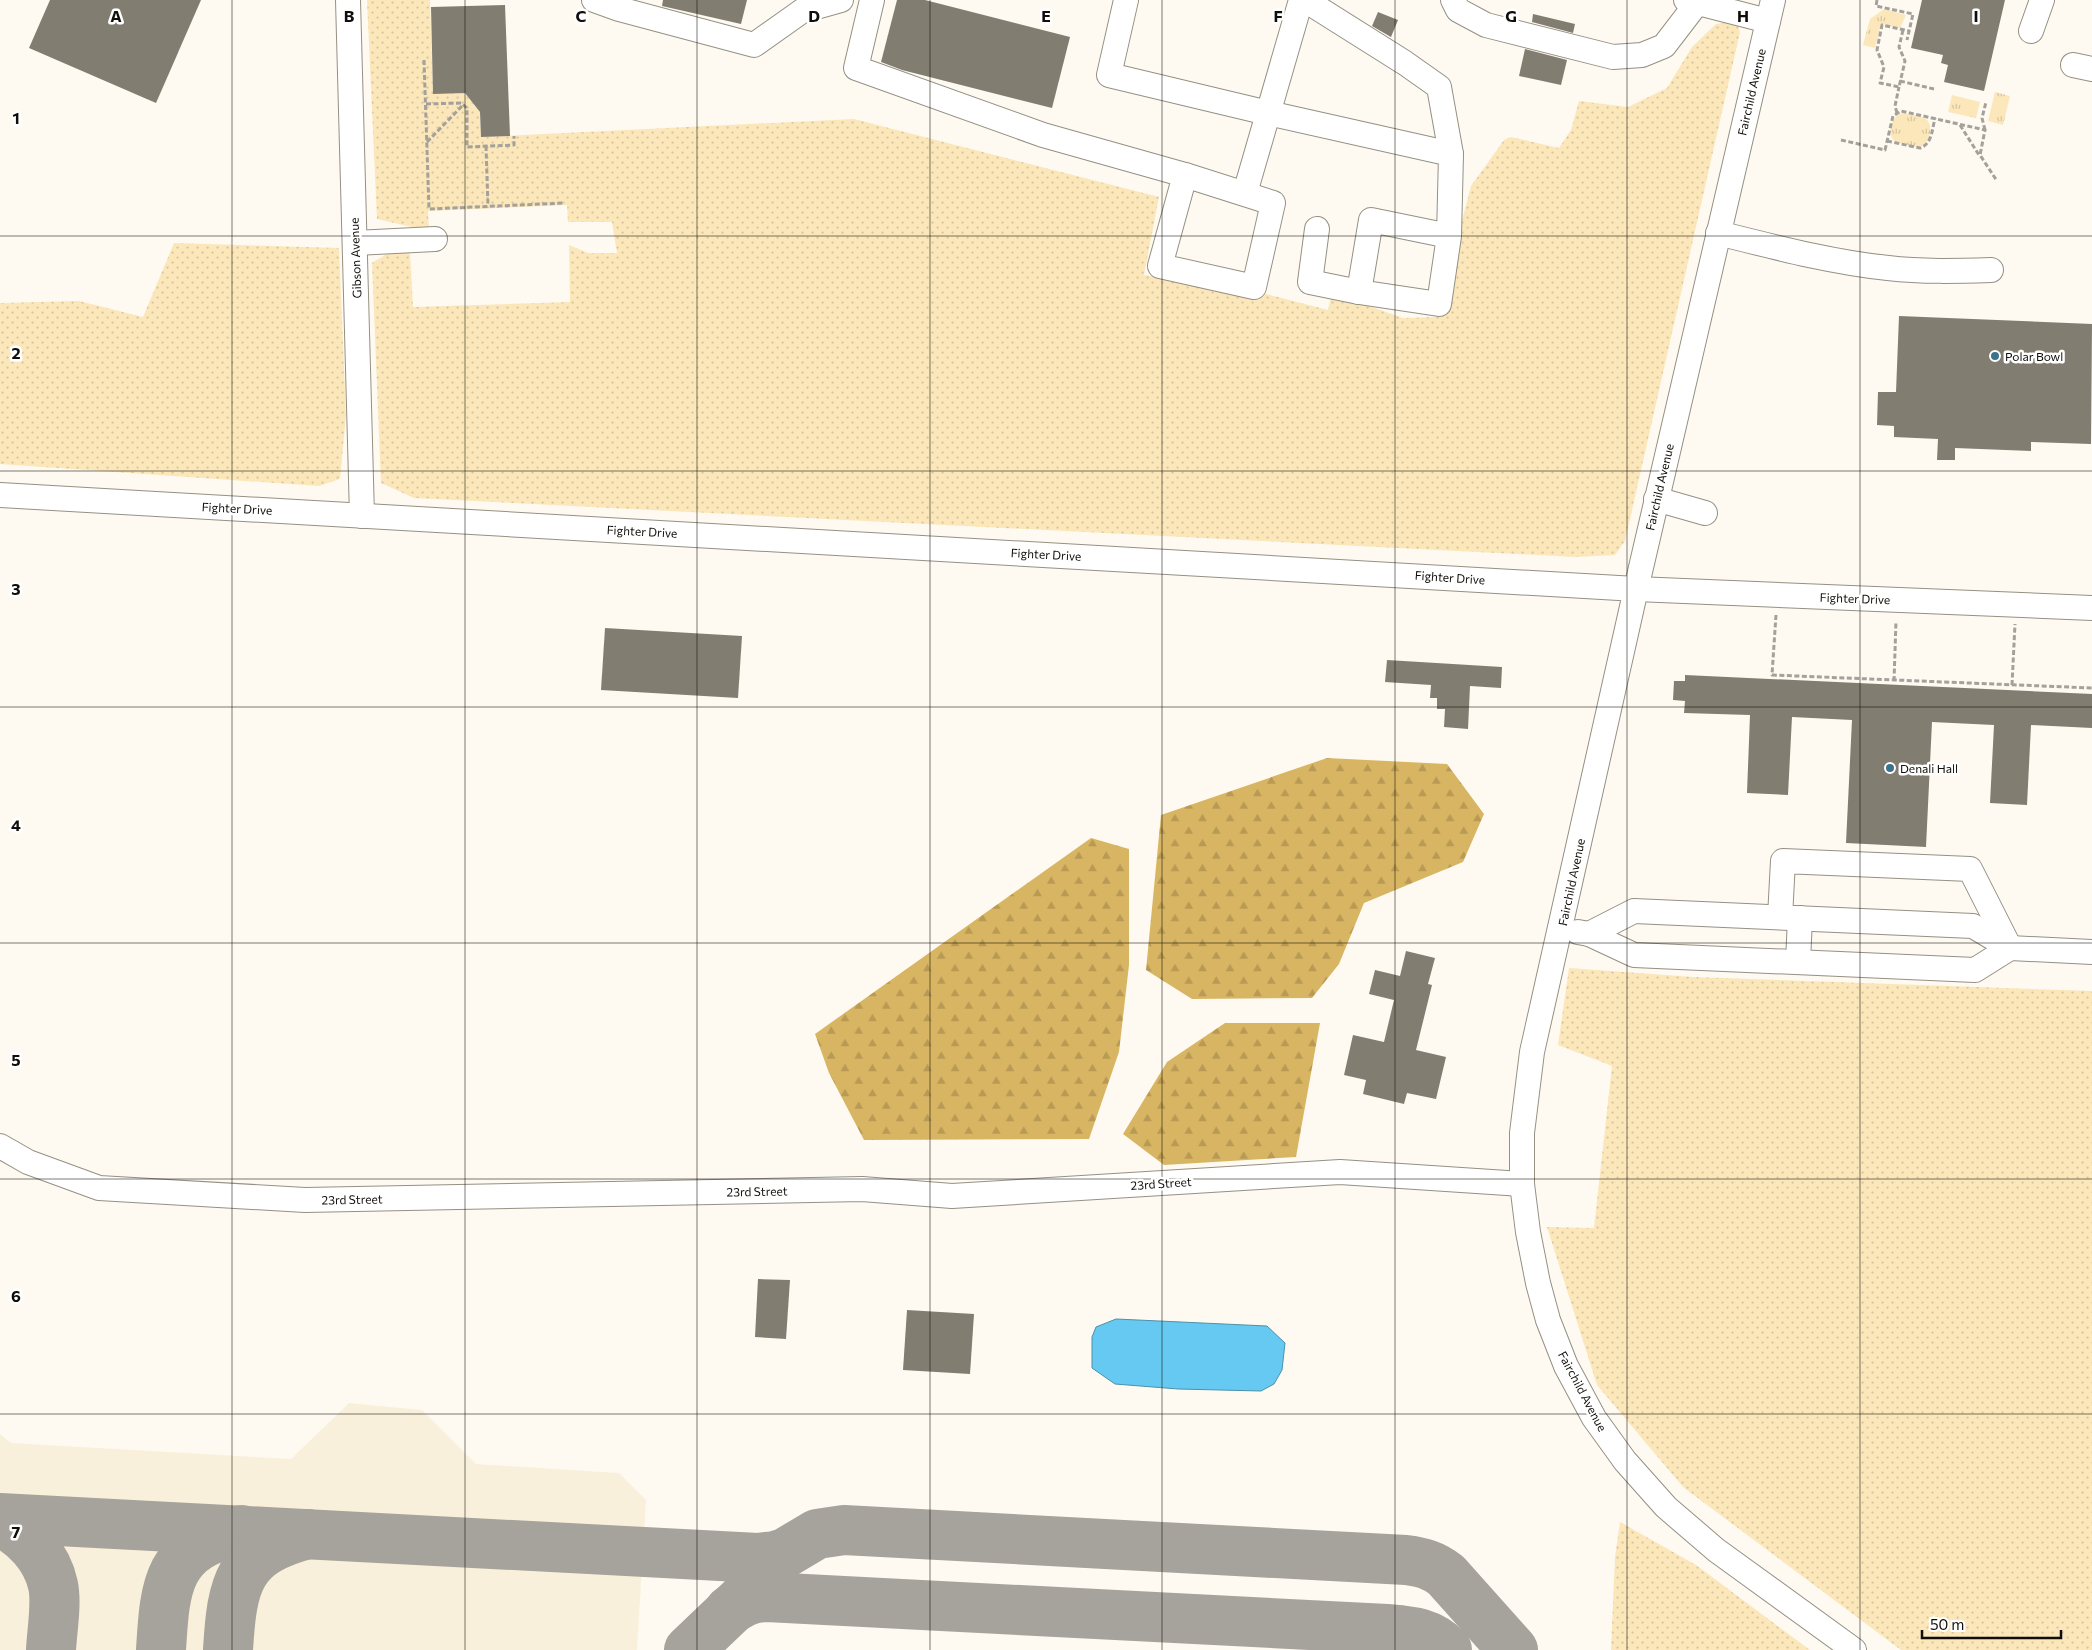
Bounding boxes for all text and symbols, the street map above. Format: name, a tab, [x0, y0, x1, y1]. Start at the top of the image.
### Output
text: A	[110, 6, 122, 25]
text: B	[344, 6, 355, 25]
text: C	[576, 6, 587, 25]
text: D	[808, 6, 820, 25]
text: E	[1041, 6, 1051, 25]
text: F	[1273, 6, 1283, 25]
text: G	[1505, 6, 1517, 25]
text: H	[1737, 6, 1749, 25]
text: I	[1973, 6, 1979, 25]
street label: Fairchild Avenue	[1734, 47, 1768, 137]
text: 1	[12, 108, 20, 127]
street label: Gibson Avenue	[347, 217, 363, 299]
text: 2	[11, 343, 21, 362]
place label: Polar Bowl	[2005, 349, 2063, 363]
marker: Polar Bowl	[1989, 350, 2001, 362]
street label: Fairchild Avenue	[1642, 442, 1676, 532]
street label: Fighter Drive	[201, 499, 273, 517]
street label: Fighter Drive	[606, 522, 678, 540]
street label: Fighter Drive	[1010, 545, 1082, 563]
street label: Fighter Drive	[1414, 568, 1486, 586]
text: 3	[11, 579, 21, 598]
street label: Fighter Drive	[1819, 590, 1891, 606]
place label: Denali Hall	[1900, 761, 1958, 775]
marker: Denali Hall	[1884, 762, 1896, 774]
text: 4	[11, 815, 21, 834]
street label: Fairchild Avenue	[1555, 837, 1587, 927]
text: 5	[11, 1050, 21, 1069]
street label: 23rd Street	[1130, 1174, 1192, 1192]
street label: 23rd Street	[726, 1183, 788, 1199]
street label: 23rd Street	[321, 1191, 383, 1207]
text: 6	[11, 1286, 21, 1305]
street label: Fairchild Avenue	[1556, 1349, 1610, 1433]
text: 7	[12, 1522, 21, 1541]
scale bar	[1922, 1608, 2061, 1640]
text: 50 m	[1930, 1615, 1964, 1633]

